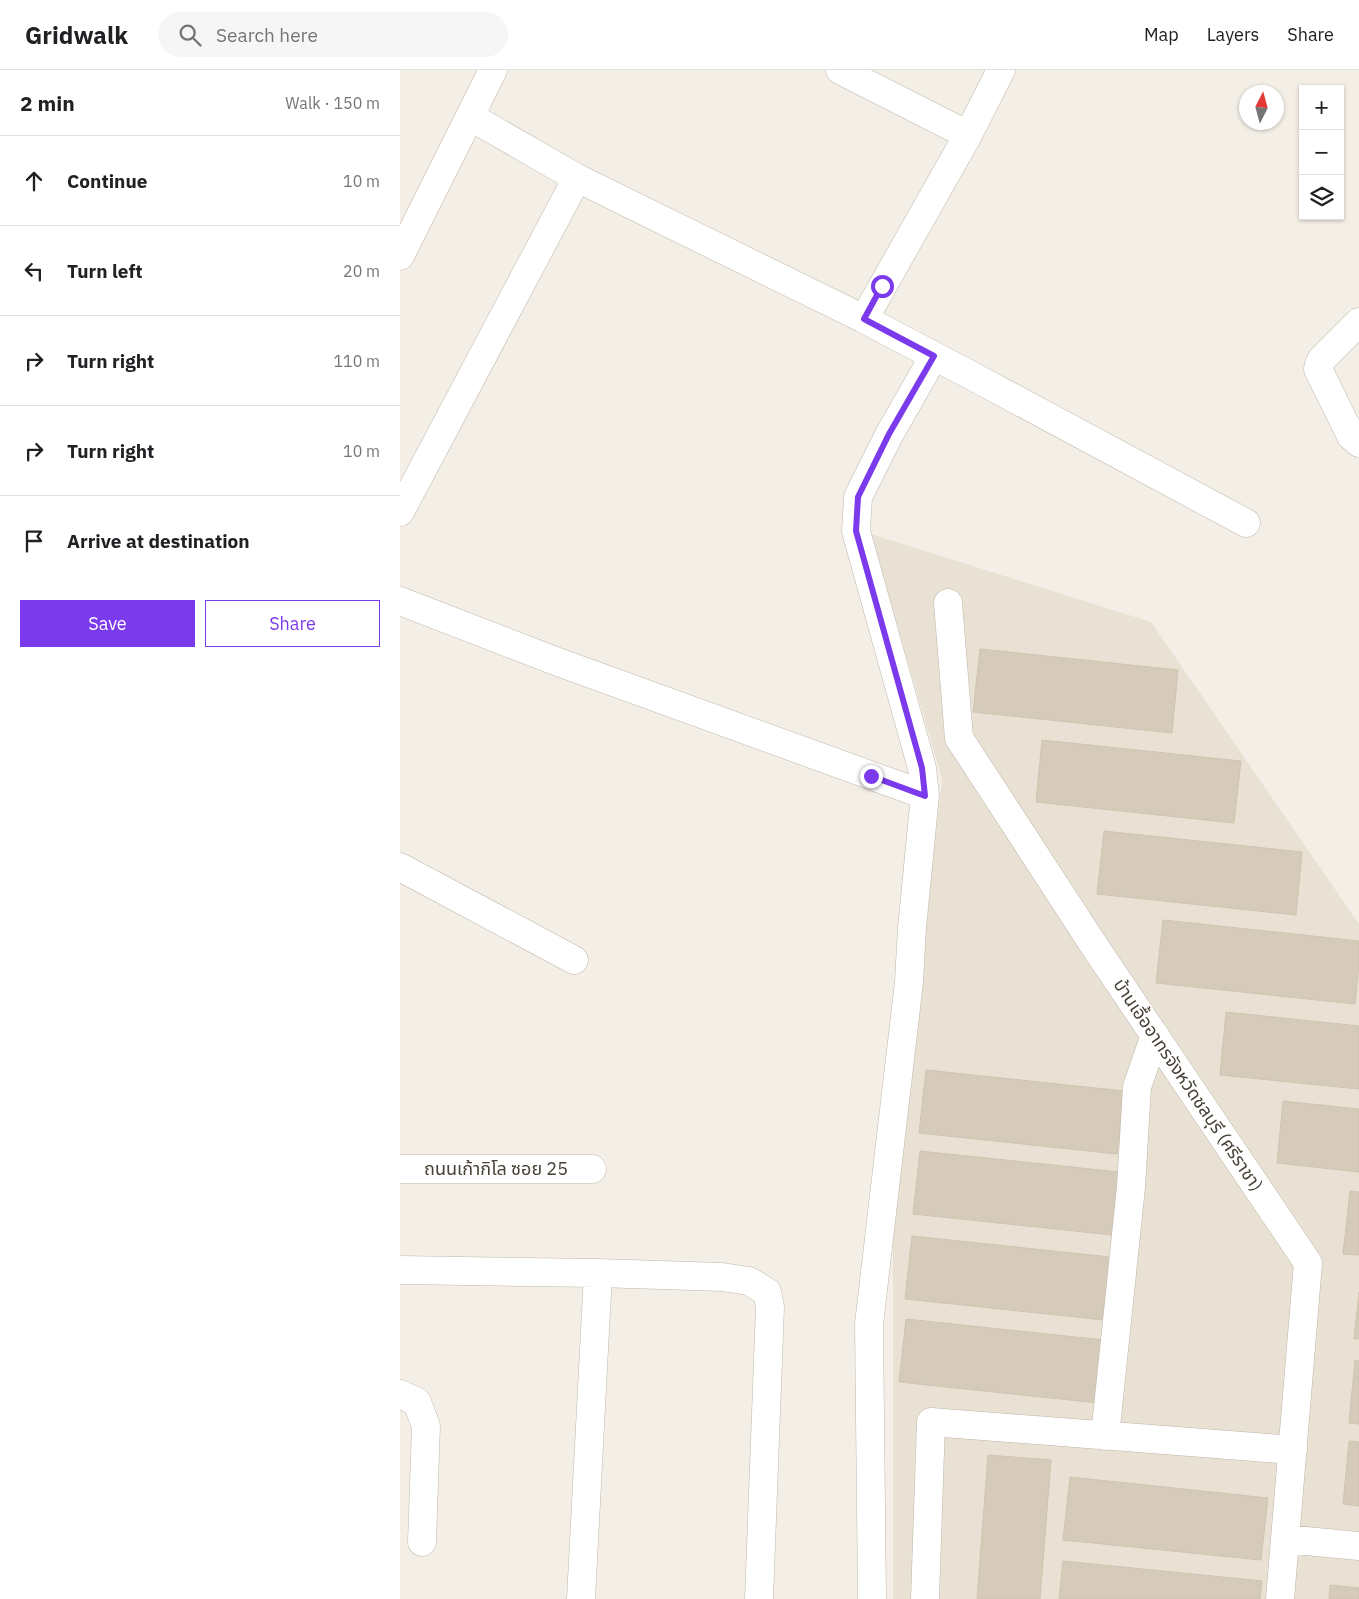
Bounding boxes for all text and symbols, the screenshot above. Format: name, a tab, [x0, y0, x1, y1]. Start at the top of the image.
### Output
search box	[158, 12, 508, 57]
text: Gridwalk	[25, 19, 128, 51]
icon: search	[176, 21, 204, 49]
text: Search here	[216, 23, 318, 47]
text: Map	[1144, 23, 1179, 46]
text: Layers	[1207, 23, 1259, 46]
text: Share	[1287, 23, 1334, 46]
north arrow	[1239, 85, 1284, 130]
map controls	[1299, 85, 1344, 220]
button: +	[1299, 85, 1344, 130]
text: 2 min	[20, 89, 75, 117]
text: Walk · 150 m	[285, 93, 380, 113]
button: −	[1299, 130, 1344, 175]
icon: ahead	[20, 167, 48, 195]
text: Continue	[67, 169, 147, 193]
text: 10 m	[343, 171, 380, 191]
button: layers	[1299, 175, 1344, 220]
icon: left	[20, 257, 48, 285]
text: Turn left	[67, 259, 143, 283]
text: 20 m	[343, 261, 380, 281]
route start	[871, 275, 894, 298]
icon: right	[20, 347, 48, 375]
text: Turn right	[67, 349, 154, 373]
text: 110 m	[333, 351, 380, 371]
icon: right	[20, 437, 48, 465]
text: Turn right	[67, 439, 154, 463]
text: 10 m	[343, 441, 380, 461]
icon: arrive	[20, 527, 48, 555]
text: Arrive at destination	[67, 529, 250, 553]
button: Save	[20, 600, 195, 647]
button: Share	[205, 600, 380, 647]
route end	[860, 765, 883, 788]
street label: บ้านเอื้ออาทรจังหวัดชลบุรี (ศรีราชา)	[1109, 973, 1269, 1195]
street label: ถนนเก้ากิโล ซอย 25	[424, 1157, 568, 1180]

